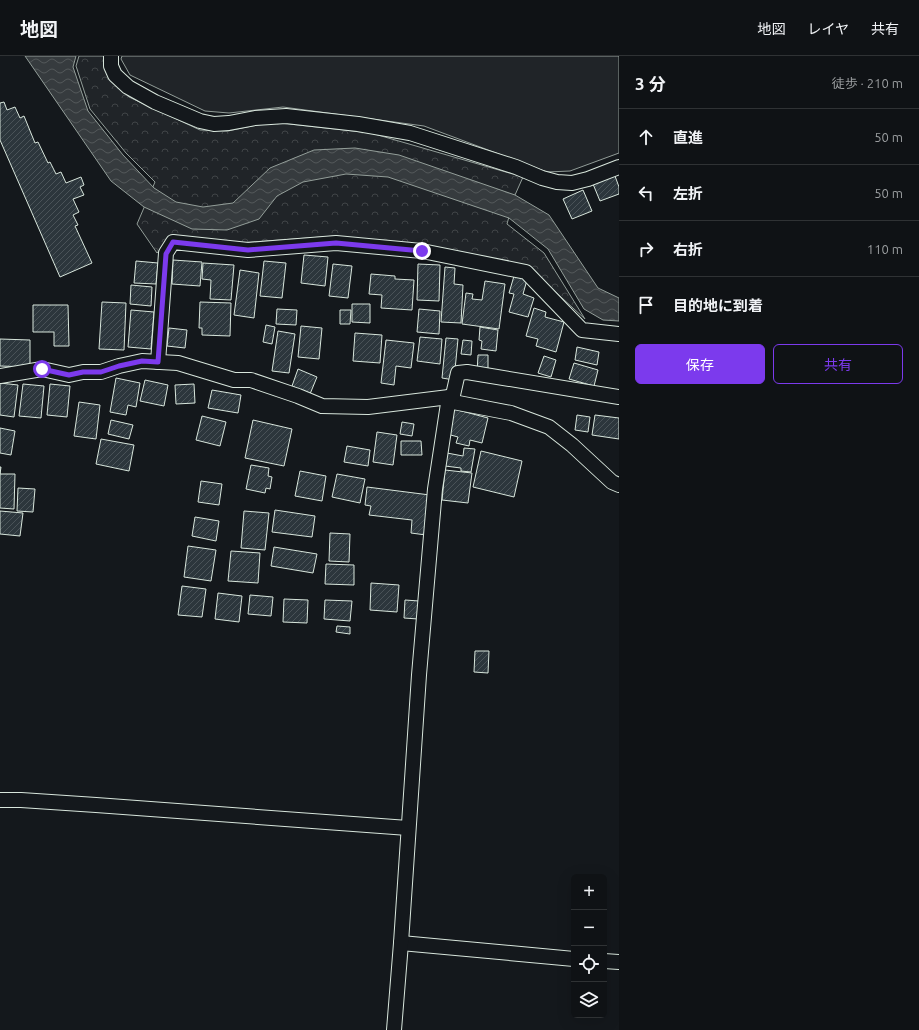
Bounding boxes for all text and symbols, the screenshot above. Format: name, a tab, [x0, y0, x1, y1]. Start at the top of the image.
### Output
text: 地図	[20, 18, 58, 40]
text: 地図	[757, 21, 785, 37]
text: レイヤ	[807, 21, 849, 37]
text: 共有	[871, 21, 899, 37]
text: 3 分	[635, 74, 666, 93]
text: 徒歩 · 210 m	[832, 76, 903, 90]
icon: ahead	[635, 126, 657, 148]
text: 直進	[673, 129, 703, 146]
text: 50 m	[874, 130, 903, 144]
icon: left	[635, 182, 657, 204]
text: 左折	[673, 185, 703, 202]
text: 50 m	[874, 186, 903, 200]
icon: right	[635, 238, 657, 260]
text: 右折	[673, 241, 703, 258]
route end	[413, 242, 431, 260]
text: 110 m	[867, 242, 903, 256]
icon: arrive	[635, 294, 657, 316]
text: 目的地に到着	[673, 297, 763, 314]
button: 保存	[635, 344, 765, 384]
button: 共有	[773, 344, 903, 384]
route start	[33, 360, 51, 378]
map controls	[571, 874, 607, 1018]
button: +	[571, 874, 607, 910]
button: −	[571, 910, 607, 946]
button: locate	[571, 946, 607, 982]
button: layers	[571, 982, 607, 1018]

